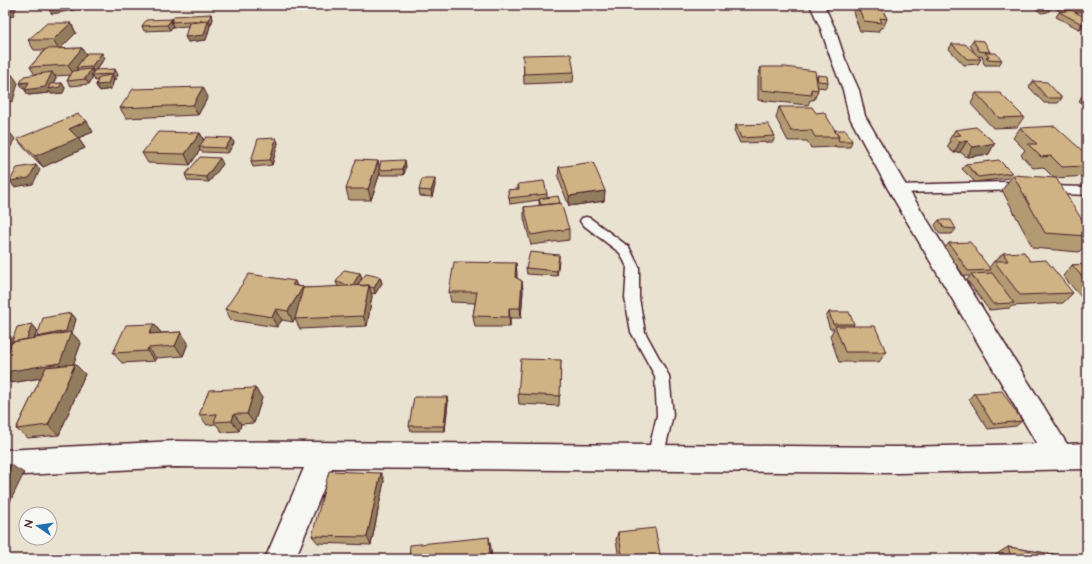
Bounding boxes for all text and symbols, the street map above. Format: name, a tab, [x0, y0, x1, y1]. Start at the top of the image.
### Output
north arrow	[18, 506, 58, 546]
text: N	[21, 519, 37, 529]

